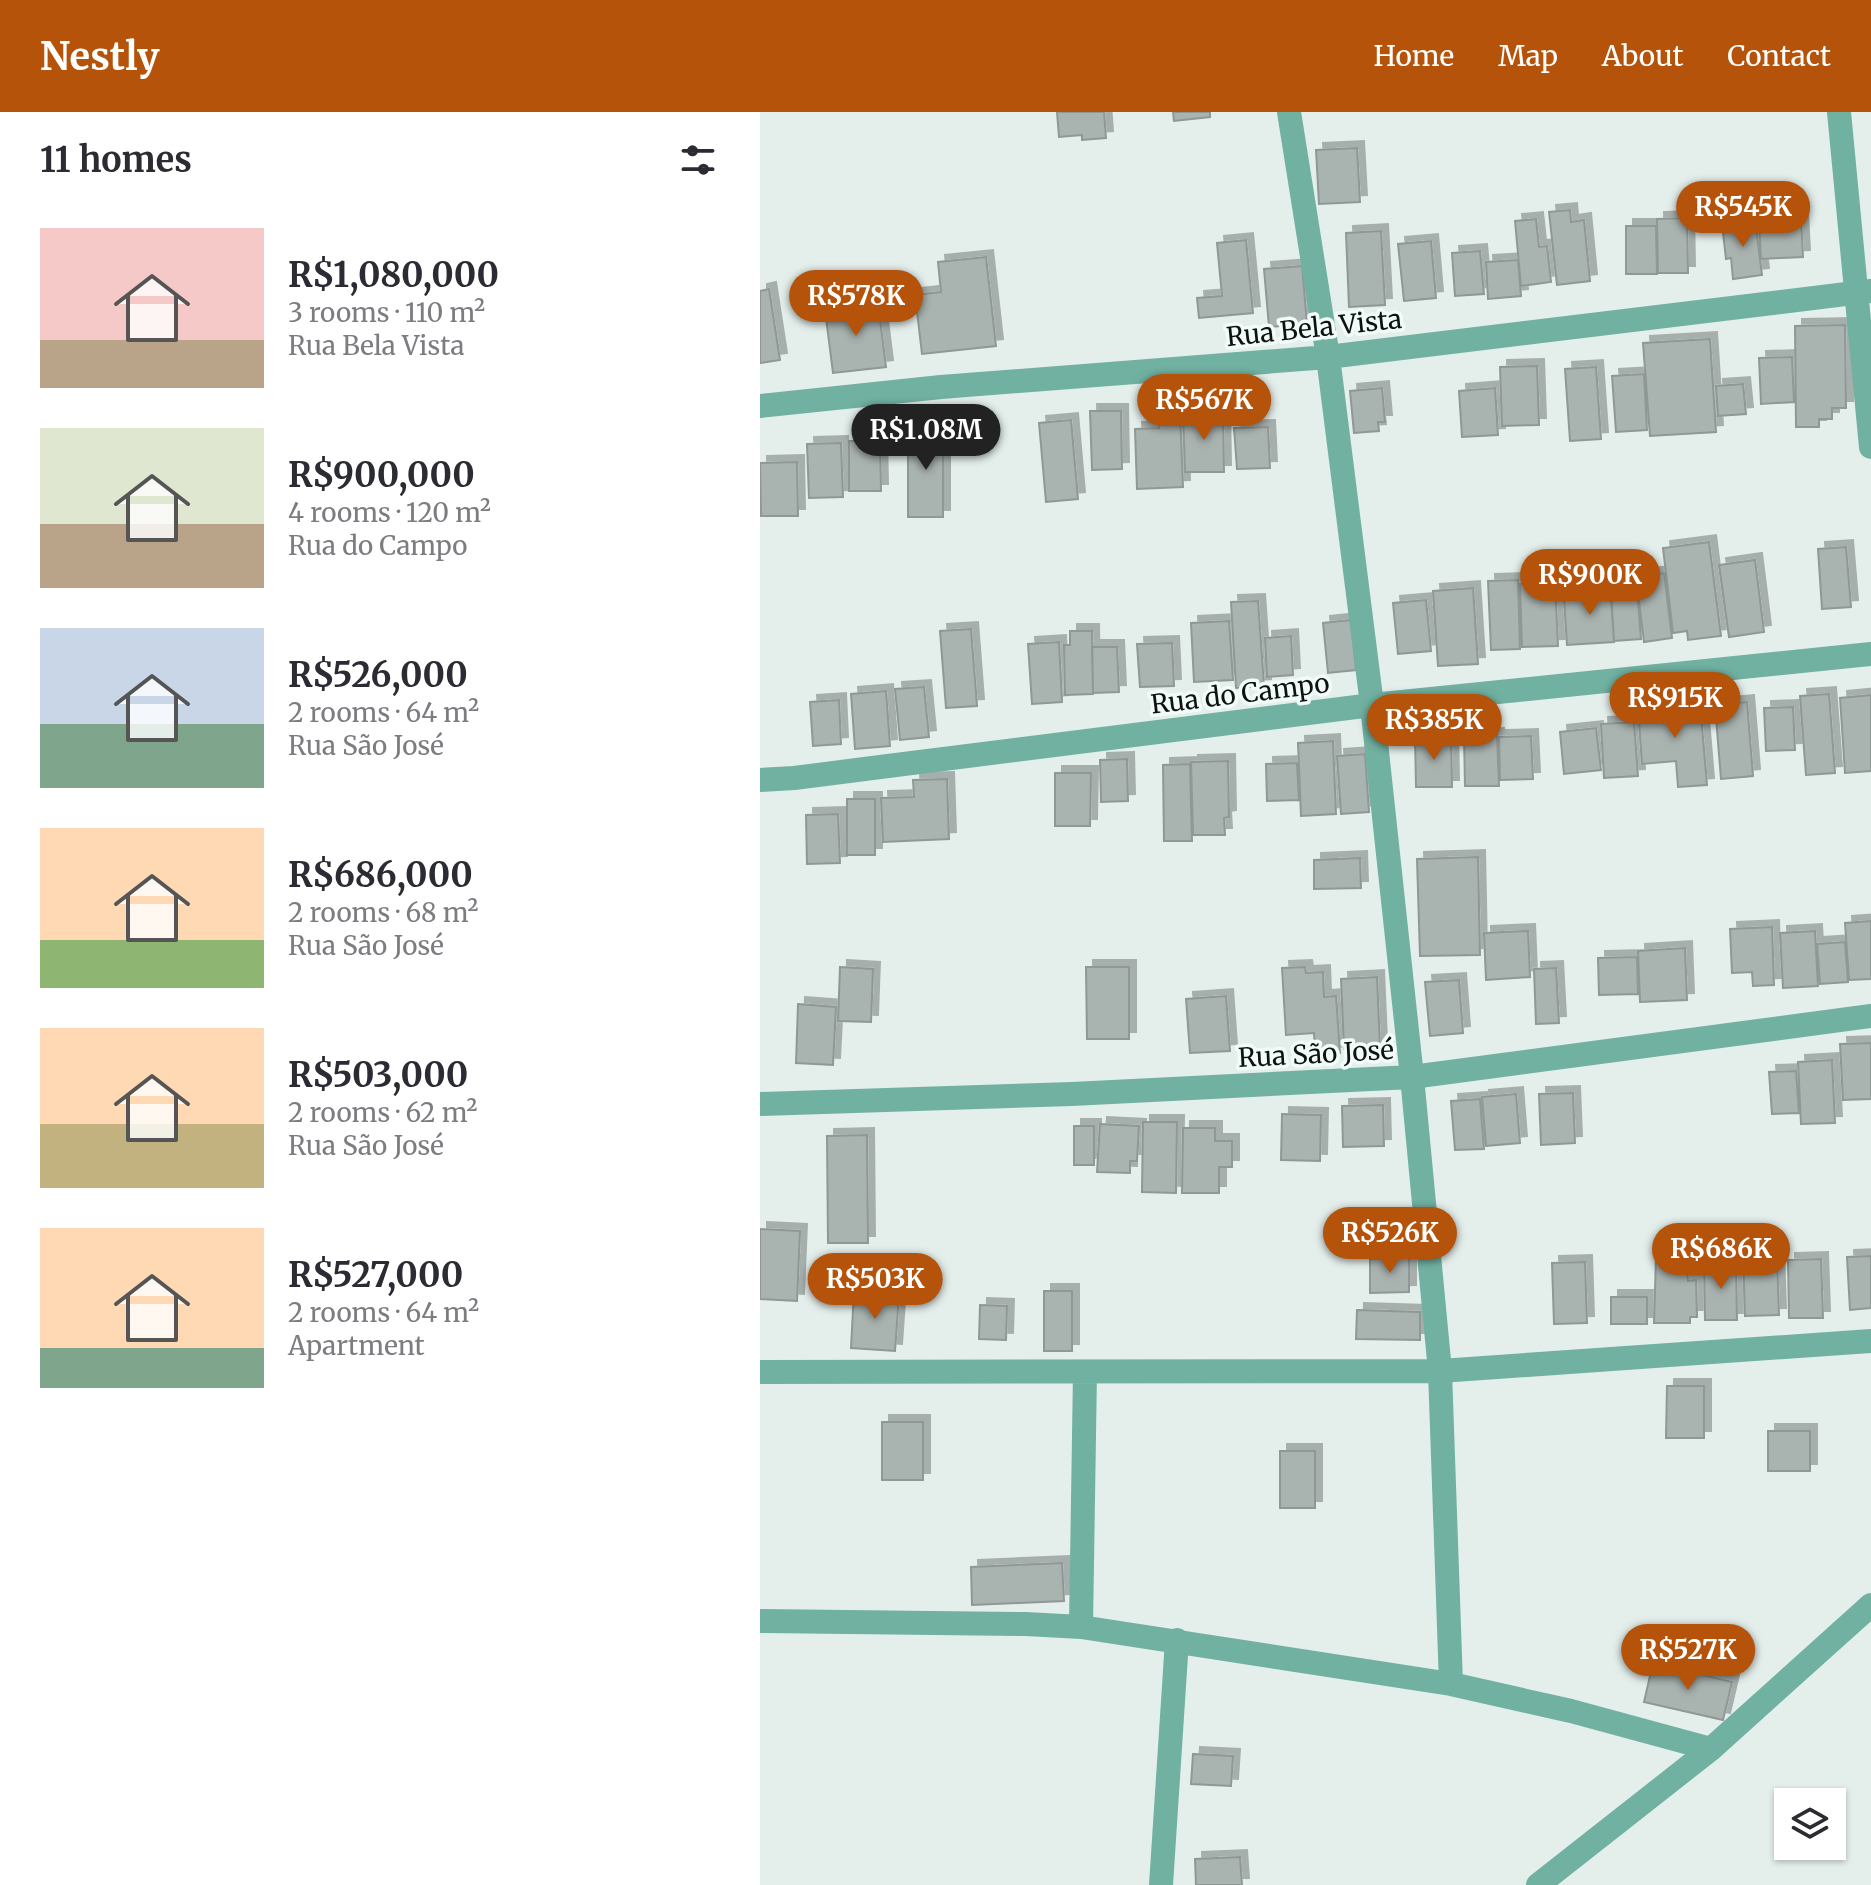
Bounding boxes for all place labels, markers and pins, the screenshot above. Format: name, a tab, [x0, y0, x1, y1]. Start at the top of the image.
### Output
pin: R$545K	[1678, 181, 1808, 249]
pin: R$578K	[791, 270, 921, 338]
pin: R$567K	[1139, 374, 1269, 442]
pin: R$1.08M	[852, 404, 1000, 472]
pin: R$900K	[1525, 549, 1655, 617]
pin: R$915K	[1610, 672, 1740, 740]
pin: R$385K	[1369, 694, 1499, 762]
pin: R$526K	[1325, 1207, 1455, 1275]
pin: R$686K	[1656, 1223, 1786, 1291]
pin: R$503K	[810, 1253, 940, 1321]
pin: R$527K	[1623, 1624, 1753, 1692]

